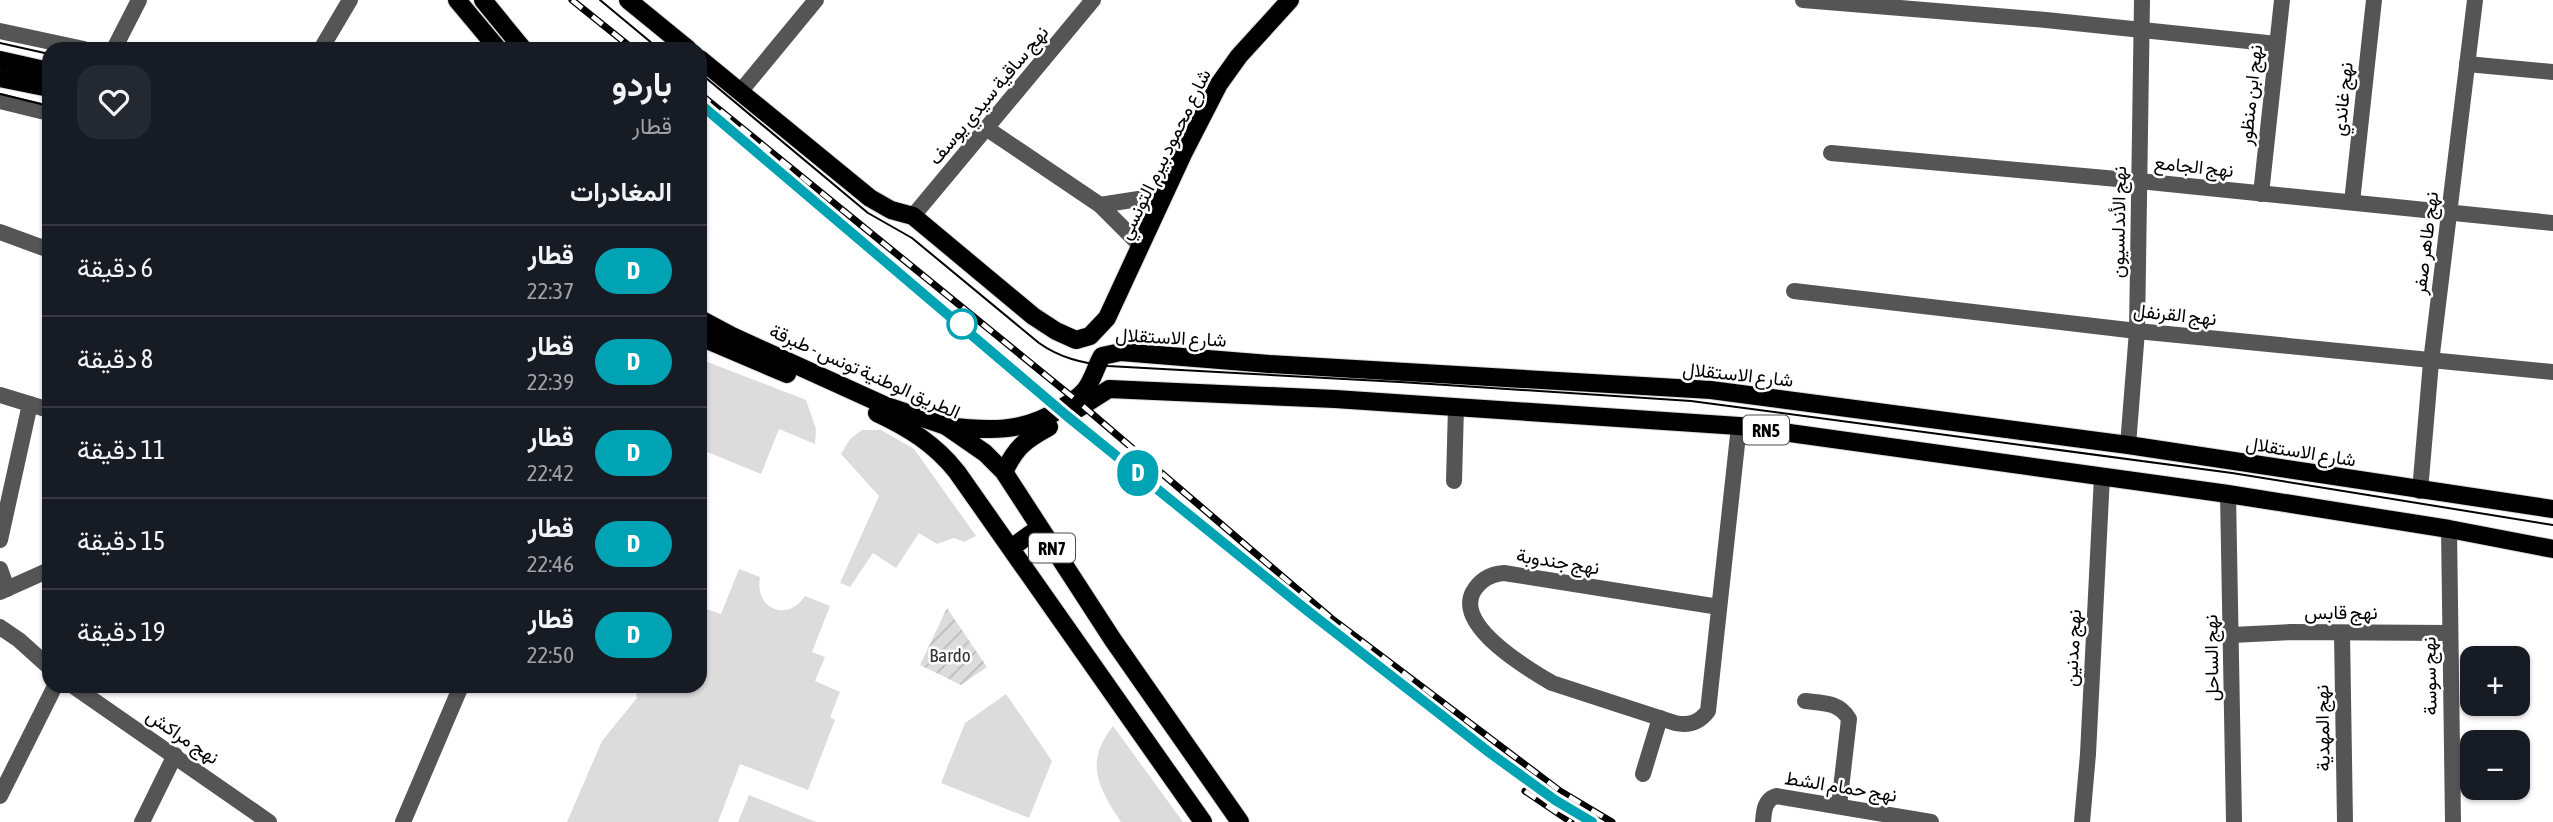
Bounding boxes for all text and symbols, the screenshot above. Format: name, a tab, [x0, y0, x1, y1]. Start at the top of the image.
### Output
street label: نهج ساقية سيدي يوسف	[923, 21, 1056, 172]
street label: نهج ابن منظور	[2234, 44, 2269, 148]
street label: نهج غاندي	[2327, 61, 2362, 138]
button: heart	[77, 65, 151, 139]
text: باردو	[612, 65, 672, 103]
street label: شارع محمود بيرم التونسي	[1113, 65, 1219, 245]
text: قطار	[632, 113, 672, 139]
street label: نهج الجامع	[2153, 151, 2235, 184]
street label: نهج الأندلسيون	[2106, 166, 2133, 278]
text: المغادرات	[570, 177, 672, 207]
street label: نهج طاهر صفر	[2408, 190, 2445, 297]
text: قطار	[528, 240, 574, 270]
text: 6 دقيقة	[77, 253, 153, 283]
text: D	[627, 257, 640, 284]
text: 22:37	[527, 278, 574, 304]
street label: نهج القرنفل	[2132, 299, 2218, 332]
unlabelled marker	[947, 309, 977, 339]
street label: الطريق الوطنية تونس - طبرقة	[766, 319, 964, 424]
street label: شارع الاستقلال	[1115, 323, 1227, 353]
text: قطار	[528, 331, 574, 361]
text: 8 دقيقة	[77, 344, 153, 374]
text: D	[627, 348, 640, 375]
street label: شارع الاستقلال	[1681, 357, 1795, 393]
text: 22:39	[527, 369, 574, 395]
road number: RN5	[1743, 416, 1789, 444]
text: قطار	[528, 422, 574, 452]
street label: شارع الاستقلال	[2244, 431, 2358, 473]
text: 11 دقيقة	[77, 435, 165, 465]
text: D	[627, 439, 640, 466]
line badge: D	[1115, 450, 1161, 496]
text: D	[1131, 459, 1145, 486]
text: 22:42	[527, 460, 574, 486]
text: قطار	[528, 513, 574, 543]
text: 15 دقيقة	[77, 526, 165, 556]
text: D	[627, 530, 640, 557]
road number: RN7	[1029, 534, 1075, 562]
street label: نهج جندوبة	[1514, 544, 1601, 581]
text: 22:46	[527, 551, 574, 577]
street label: نهج قابس	[2304, 601, 2378, 626]
text: قطار	[528, 604, 574, 634]
street label: نهج مدنين	[2059, 609, 2088, 687]
street label: نهج الساحل	[2199, 614, 2226, 702]
text: 19 دقيقة	[77, 617, 165, 647]
text: D	[627, 621, 640, 648]
street label: نهج سوسة	[2417, 636, 2444, 716]
text: 22:50	[527, 642, 574, 668]
park label: Bardo	[929, 644, 971, 666]
map controls	[2460, 646, 2530, 800]
button: +	[2460, 646, 2530, 716]
street label: نهج المهدية	[2310, 684, 2337, 772]
street label: نهج مراكش	[141, 704, 224, 771]
button: −	[2460, 730, 2530, 800]
street label: نهج حمام الشط	[1783, 766, 1899, 809]

